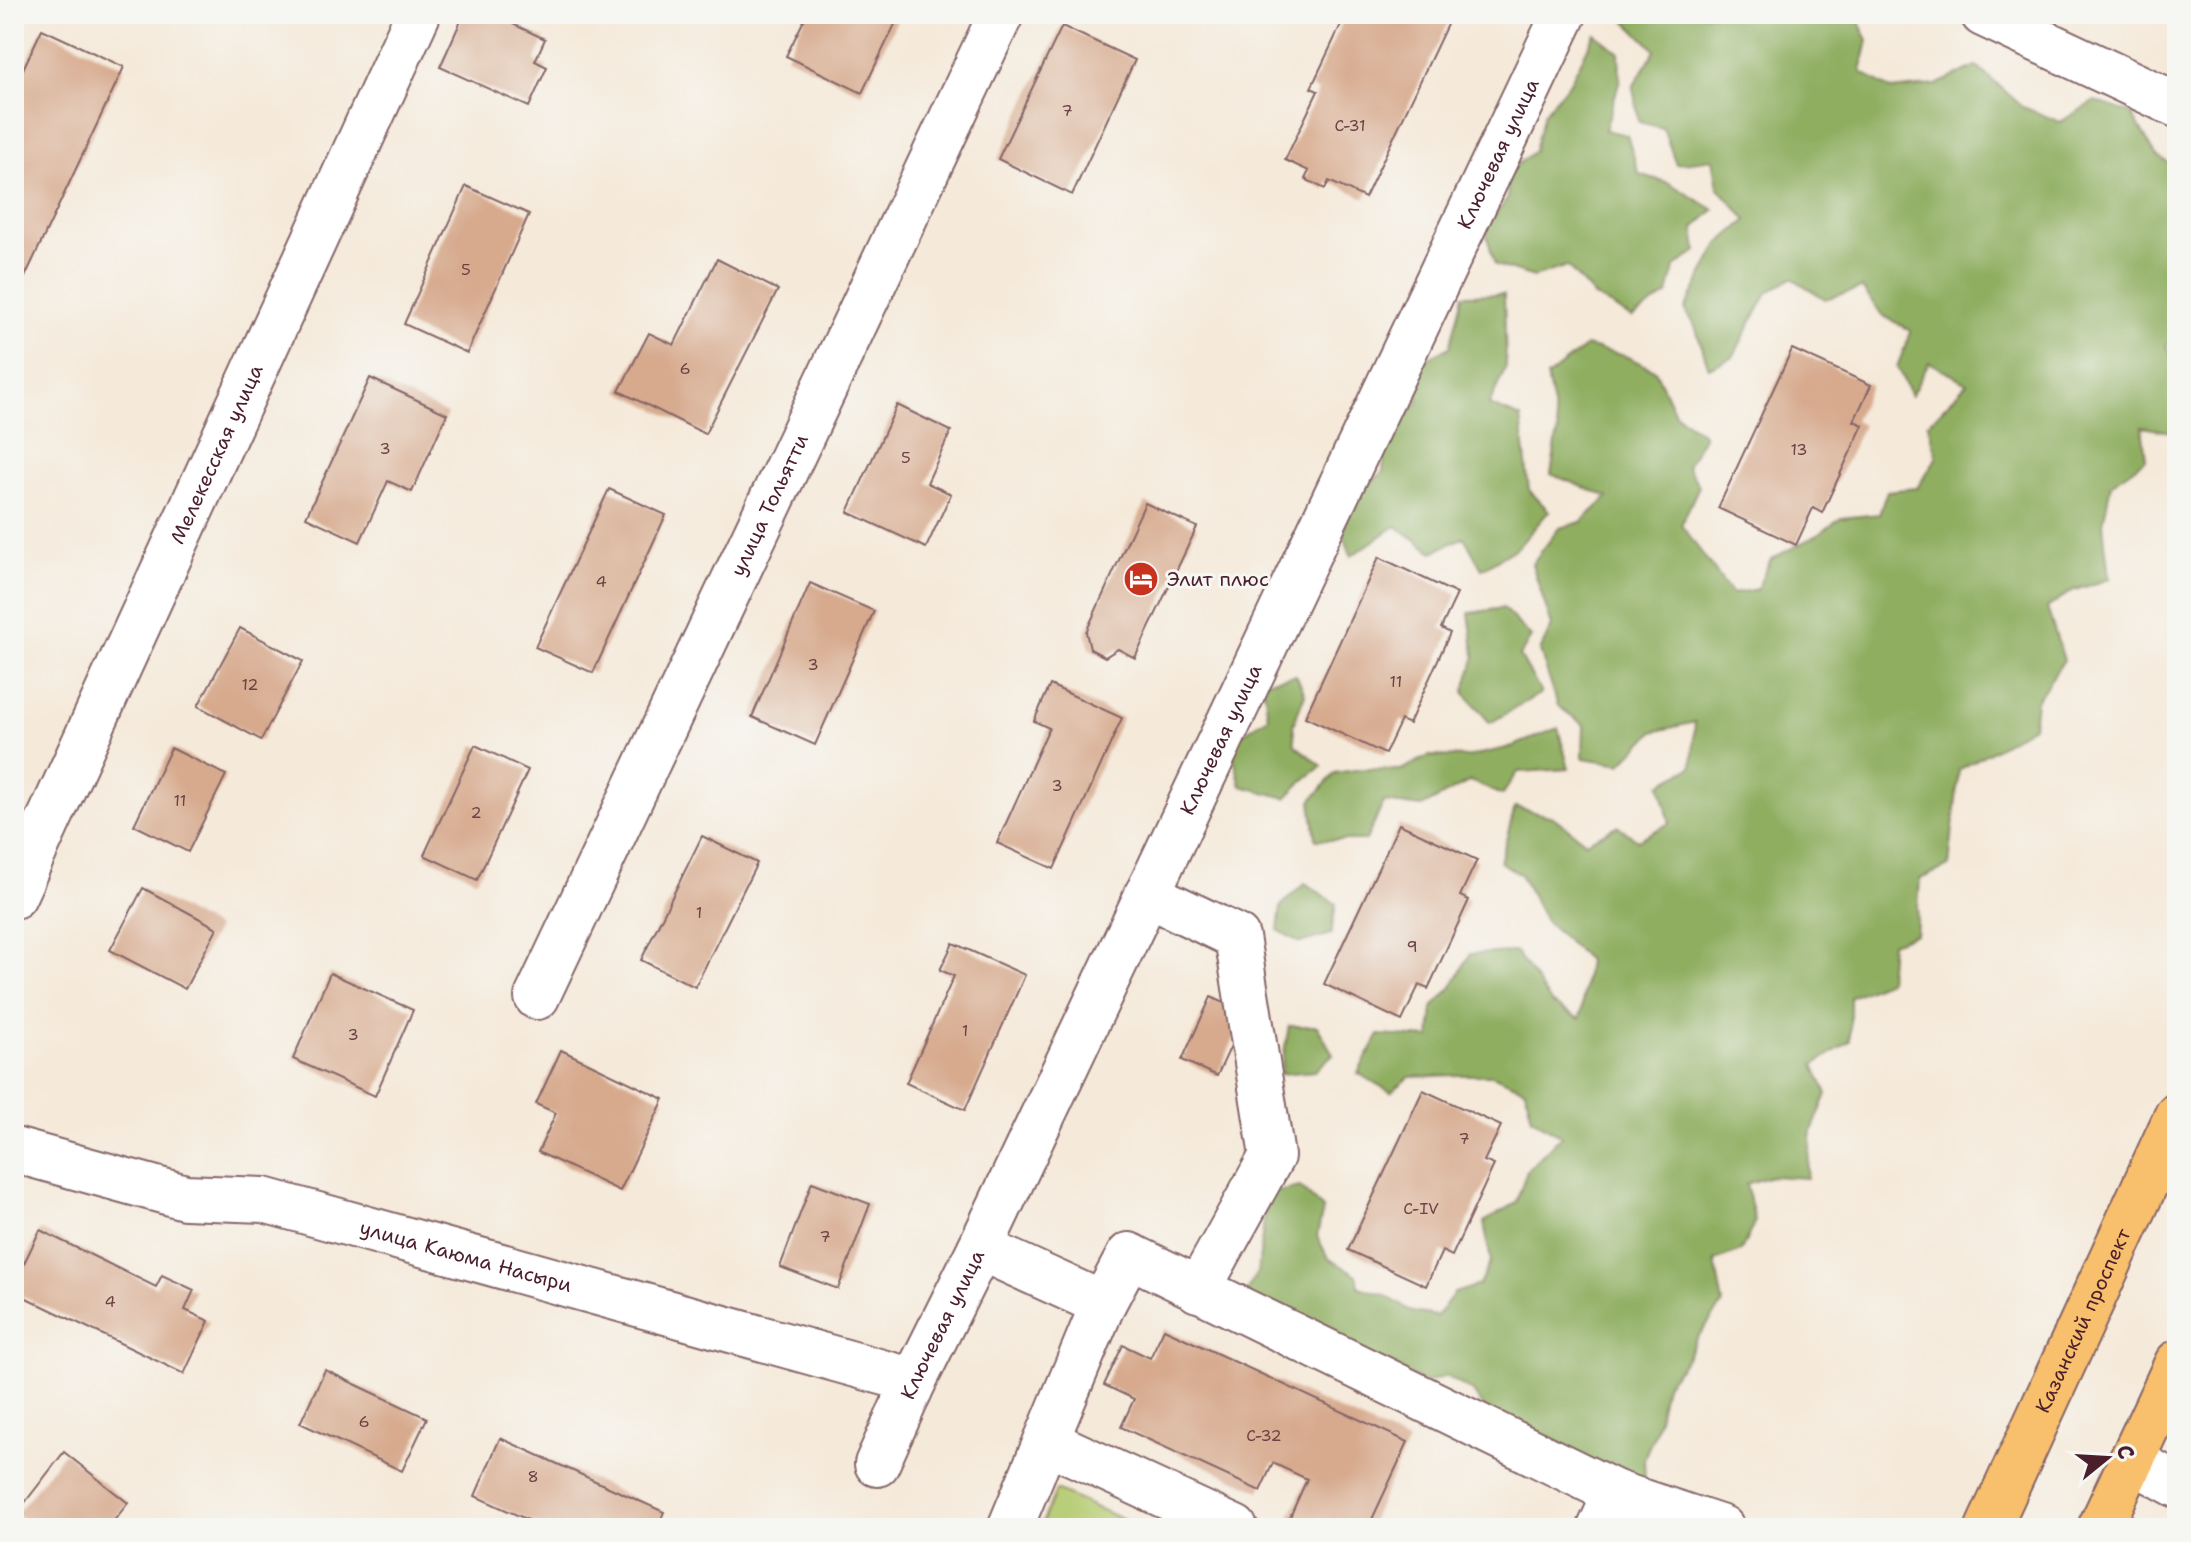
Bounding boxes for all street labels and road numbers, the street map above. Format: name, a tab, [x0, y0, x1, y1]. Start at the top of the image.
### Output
street label: Ключевая улица	[1451, 74, 1545, 233]
street label: Мелекесская улица	[164, 360, 269, 548]
street label: улица Тольятти	[725, 430, 814, 580]
street label: Ключевая улица	[1174, 659, 1268, 819]
street label: улица Каюма Насыри	[357, 1214, 575, 1298]
street label: Казанский проспект	[2029, 1224, 2137, 1417]
street label: Ключевая улица	[894, 1245, 990, 1403]

